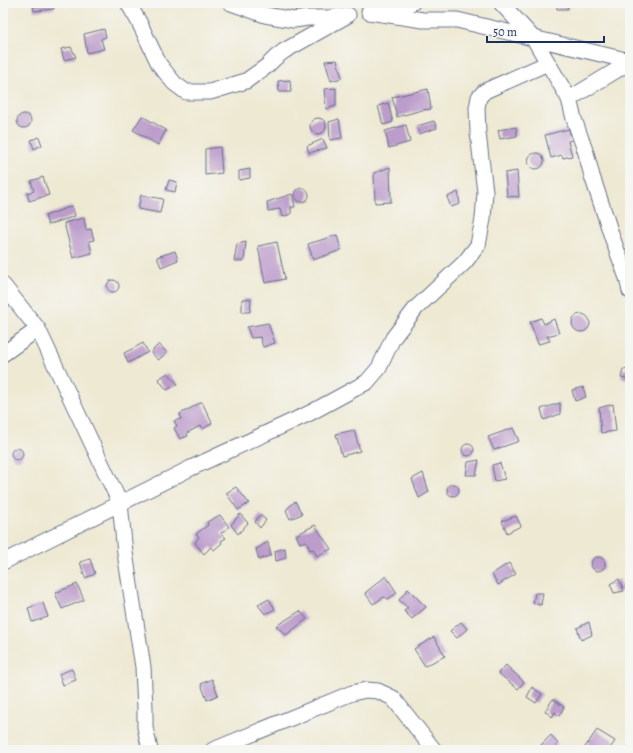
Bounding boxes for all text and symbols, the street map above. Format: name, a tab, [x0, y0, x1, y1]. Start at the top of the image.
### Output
scale bar	[487, 18, 604, 44]
text: 50 m	[493, 24, 517, 40]

